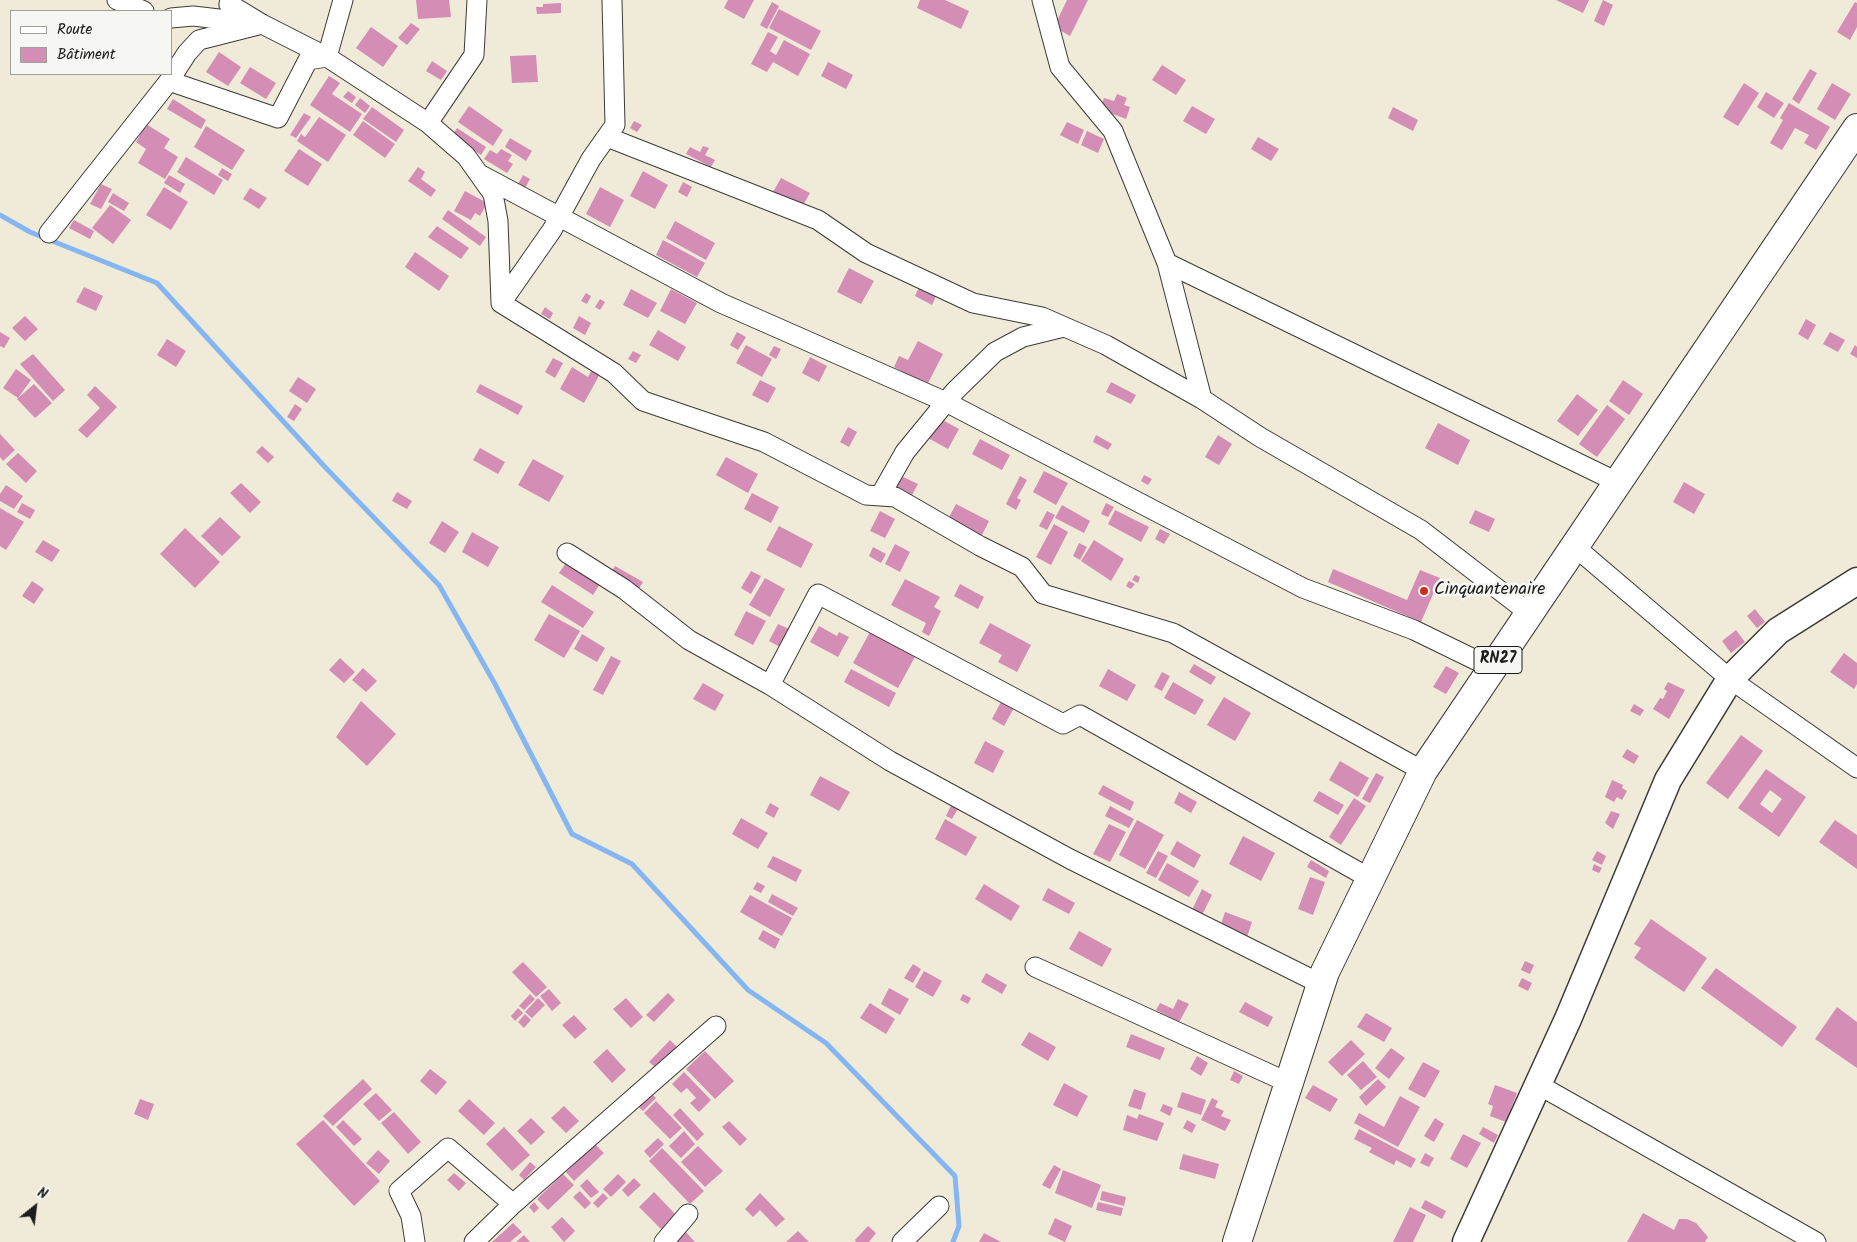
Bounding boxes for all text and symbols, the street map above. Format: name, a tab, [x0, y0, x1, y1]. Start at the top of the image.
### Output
legend	[10, 10, 172, 75]
text: Route	[57, 18, 92, 42]
text: Bâtiment	[57, 43, 116, 67]
place label: Cinquantenaire	[1434, 580, 1545, 602]
marker: Cinquantenaire	[1418, 585, 1430, 597]
road number: RN27	[1474, 646, 1522, 674]
north arrow	[10, 1182, 60, 1232]
text: N	[33, 1182, 51, 1206]

